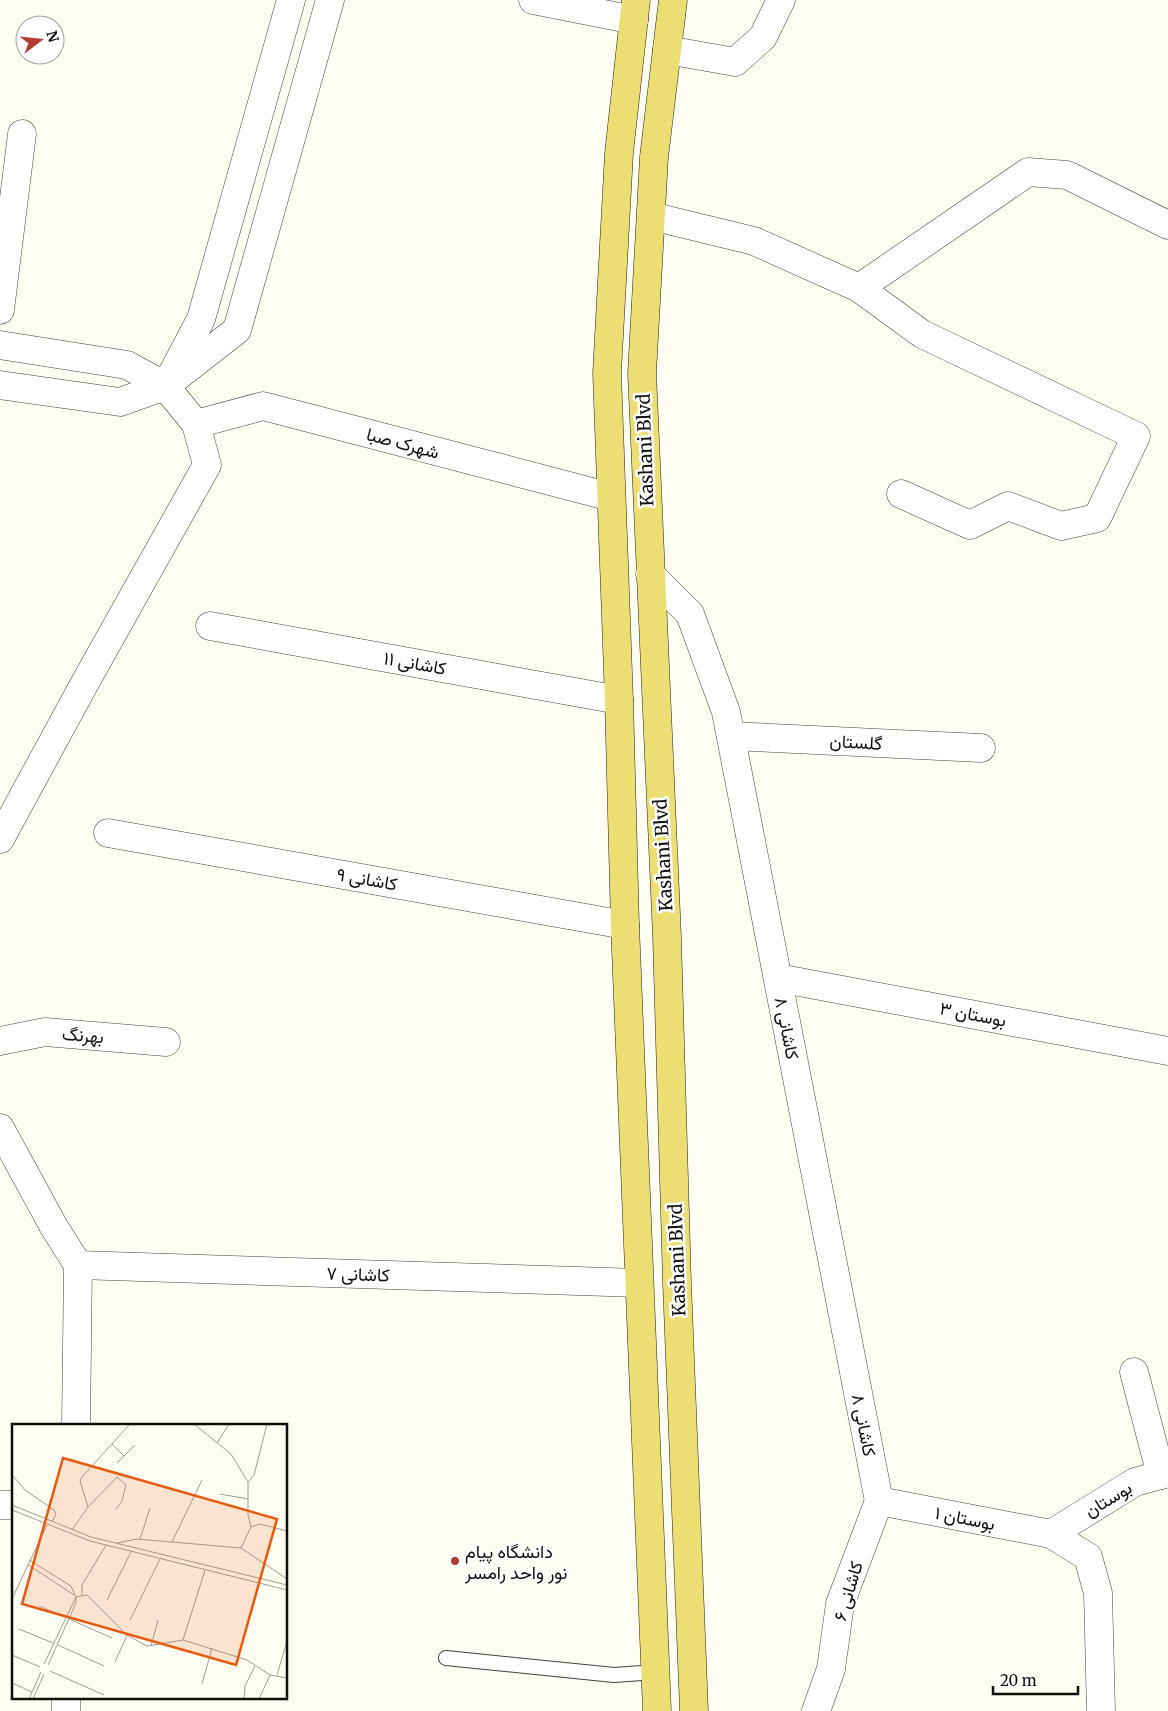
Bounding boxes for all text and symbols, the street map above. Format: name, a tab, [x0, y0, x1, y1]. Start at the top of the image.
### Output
north arrow	[15, 15, 65, 65]
text: N	[42, 29, 63, 44]
street label: Kashani Blvd	[632, 393, 658, 507]
street label: شهرک صبا	[364, 422, 442, 464]
street label: کاشانی ۱۱	[382, 646, 448, 680]
street label: گلستان	[829, 729, 883, 755]
street label: Kashani Blvd	[649, 798, 677, 912]
street label: کاشانی ۹	[335, 862, 399, 896]
street label: کاشانی ۸	[770, 995, 804, 1061]
street label: بوستان ۳	[938, 996, 1008, 1032]
street label: بهرنگ	[61, 1022, 105, 1048]
street label: Kashani Blvd	[664, 1203, 690, 1317]
street label: کاشانی ۷	[326, 1261, 390, 1287]
street label: کاشانی ۸	[847, 1392, 881, 1458]
inset map	[12, 1424, 288, 1698]
street label: بوستان	[1080, 1476, 1136, 1522]
street label: بوستان ۱	[933, 1501, 997, 1535]
place label: دانشگاه پیام نور واحد رامسر	[464, 1540, 568, 1584]
marker: دانشگاه پیام نور واحد رامسر	[449, 1555, 461, 1567]
street label: کاشانی ۶	[828, 1558, 868, 1624]
scale bar	[993, 1664, 1078, 1696]
text: 20 m	[1000, 1671, 1037, 1690]

